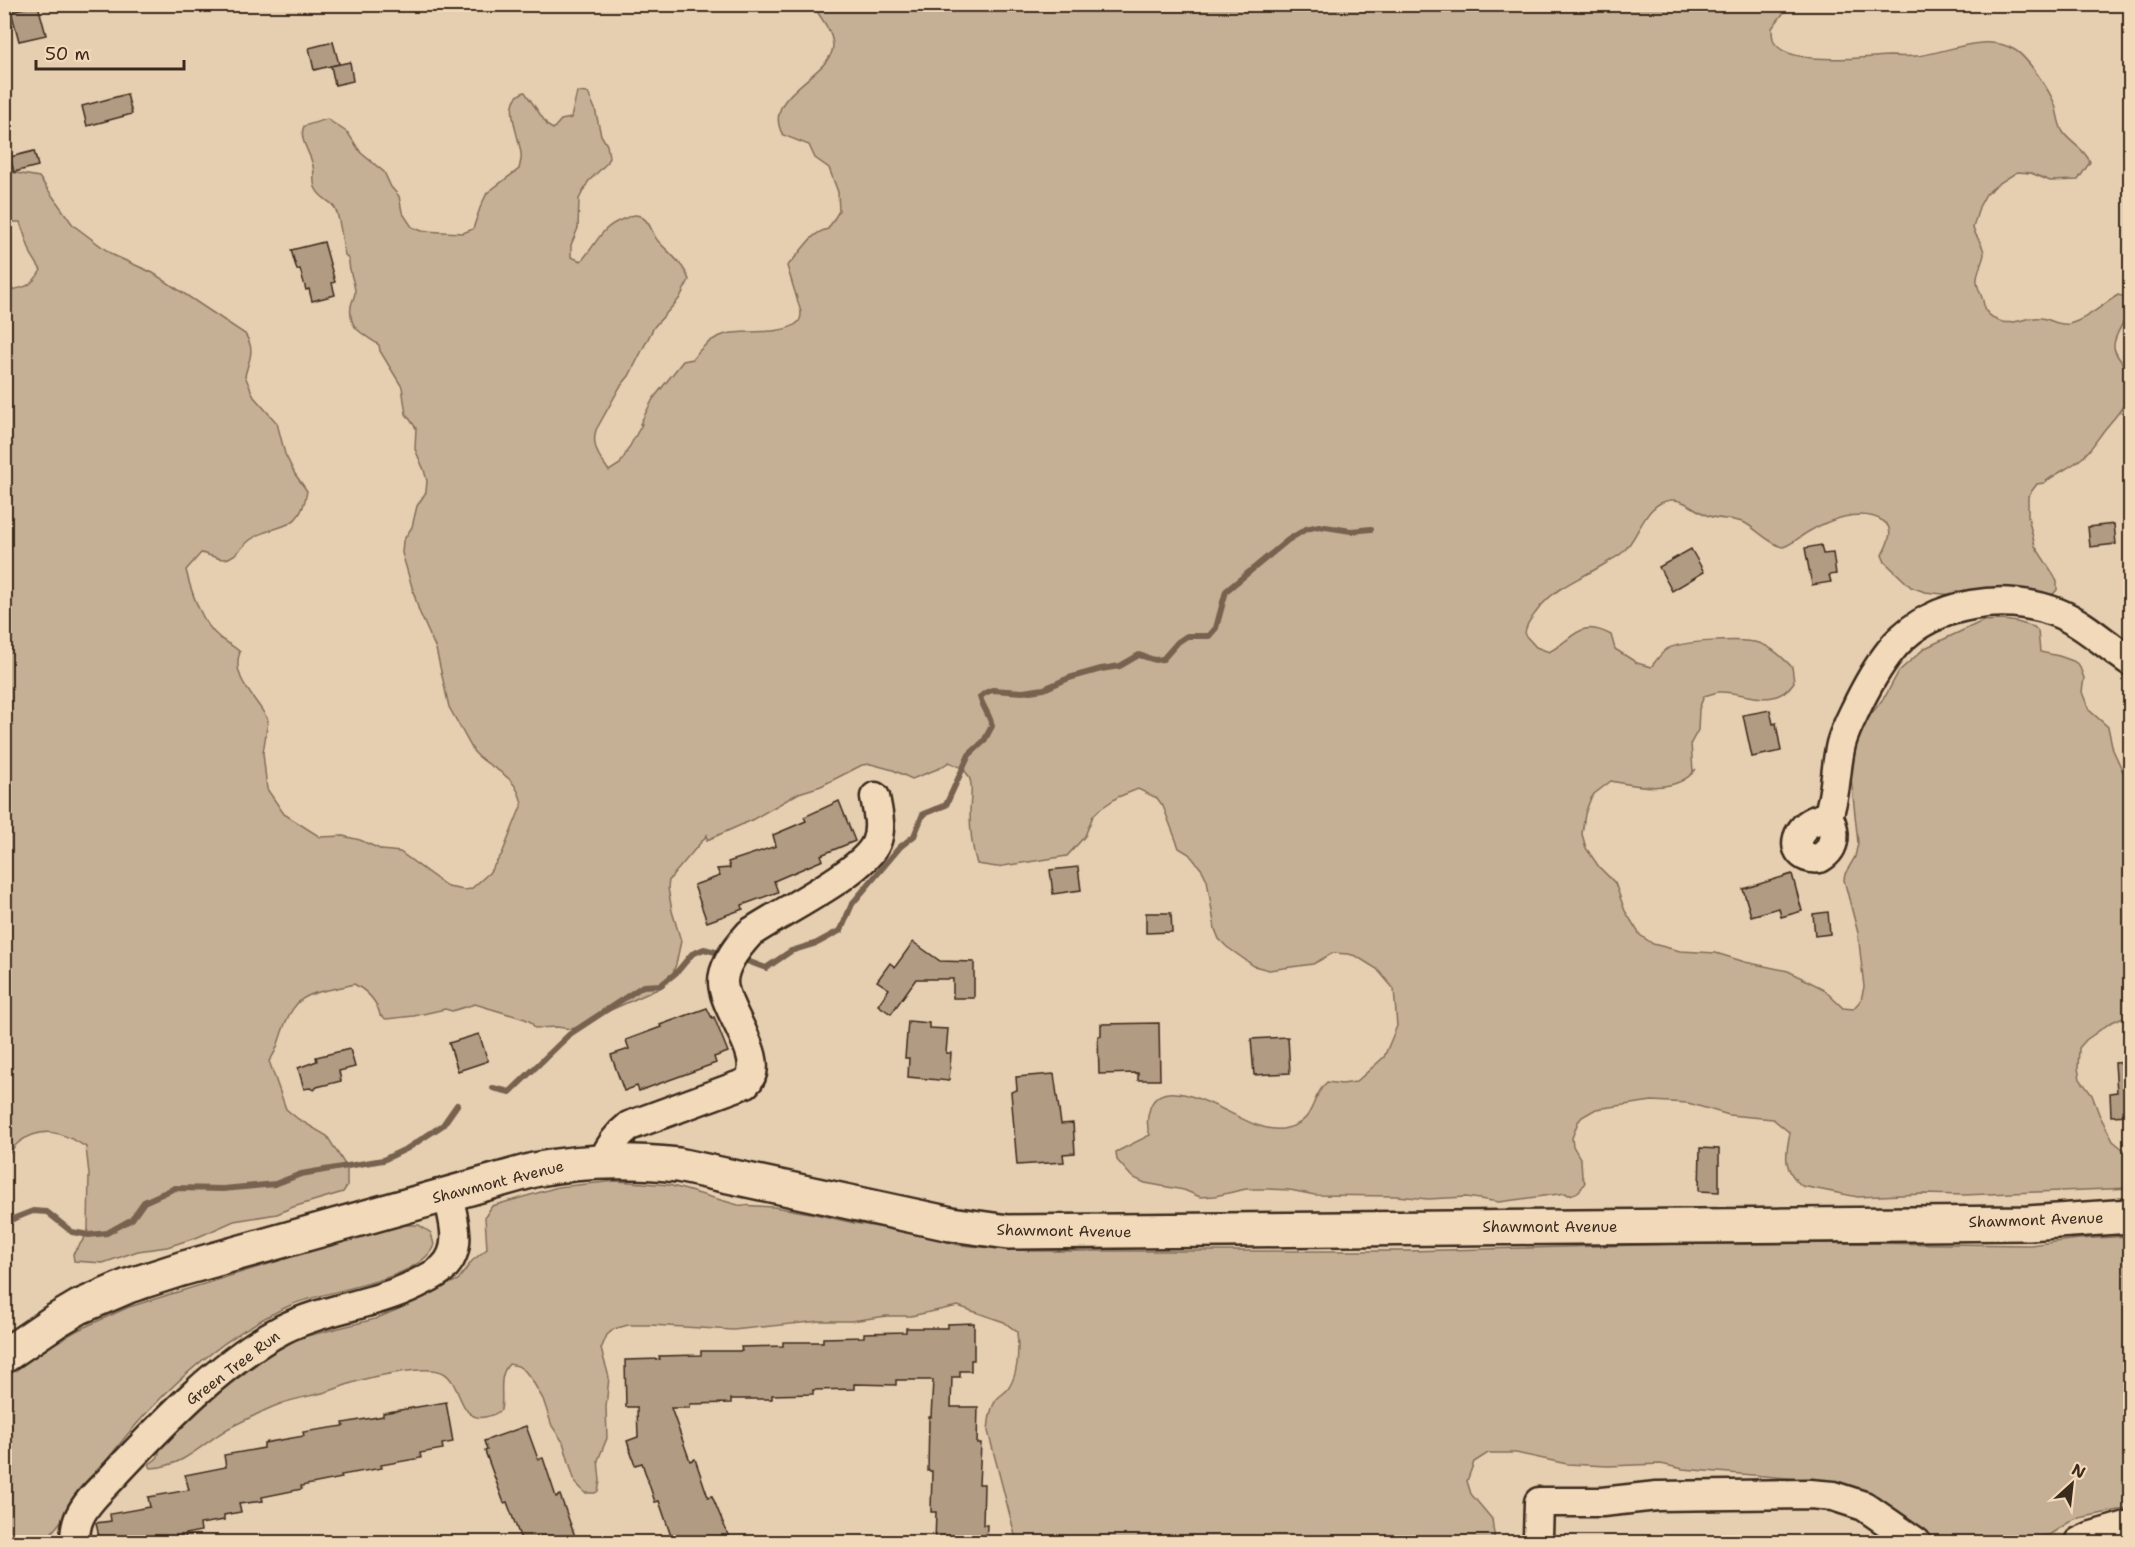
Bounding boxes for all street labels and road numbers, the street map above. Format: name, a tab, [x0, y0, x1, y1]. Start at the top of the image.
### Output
street label: Shawmont Avenue	[430, 1156, 566, 1208]
street label: Shawmont Avenue	[1968, 1208, 2104, 1232]
street label: Shawmont Avenue	[1482, 1217, 1618, 1237]
street label: Shawmont Avenue	[996, 1220, 1132, 1242]
street label: Green Tree Run	[182, 1326, 284, 1410]

